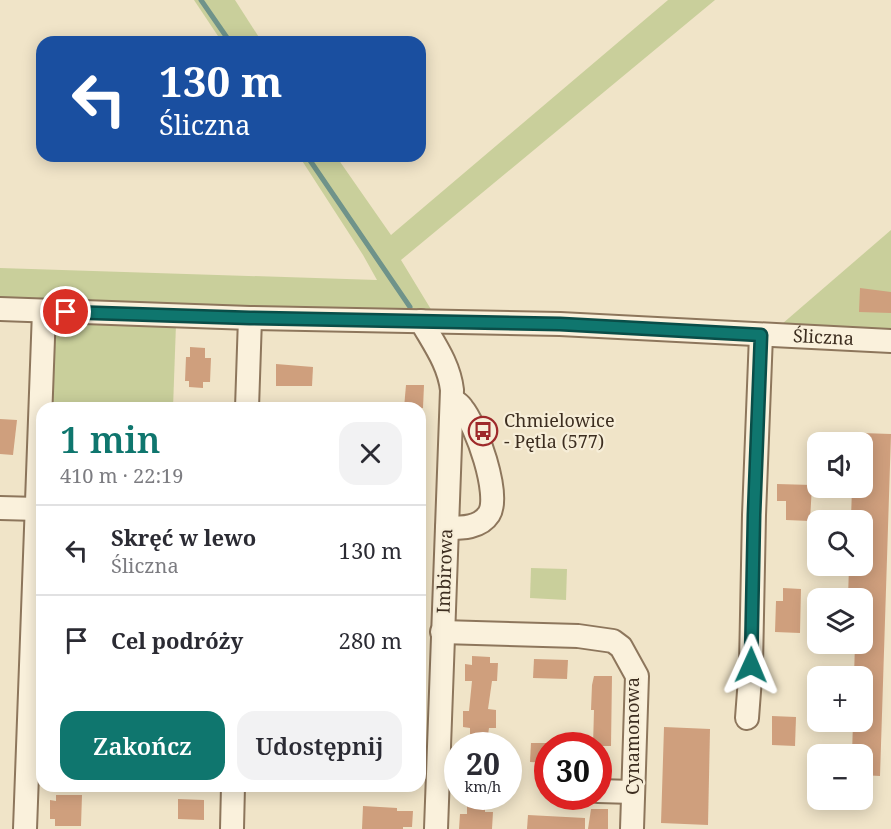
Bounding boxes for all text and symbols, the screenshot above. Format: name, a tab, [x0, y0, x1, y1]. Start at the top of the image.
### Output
text: 130 m	[159, 52, 283, 109]
icon: left	[60, 60, 138, 138]
text: Śliczna	[159, 106, 250, 143]
pin	[40, 286, 91, 337]
icon: arrive	[49, 295, 82, 328]
street label: Śliczna	[792, 323, 855, 350]
place label: Chmielowice - Pętla (577)	[504, 408, 615, 453]
text: 1 min	[60, 415, 161, 464]
bus stop icon: Chmielowice - Pętla (577)	[467, 415, 499, 447]
button: close	[339, 422, 402, 485]
map controls	[807, 432, 873, 810]
button: sound	[807, 432, 873, 498]
text: 410 m · 22:19	[60, 462, 183, 489]
button: search	[807, 510, 873, 576]
text: Skręć w lewo	[111, 522, 256, 552]
street label: Imbirowa	[431, 528, 457, 614]
icon: left	[60, 534, 93, 567]
text: 130 m	[339, 535, 402, 565]
text: Śliczna	[111, 552, 179, 579]
button: layers	[807, 588, 873, 654]
icon: arrive	[60, 624, 93, 657]
text: Cel podróży	[111, 625, 243, 655]
text: 280 m	[339, 625, 402, 655]
position arrow	[719, 633, 783, 697]
button: +	[807, 666, 873, 732]
street label: Cynamonowa	[620, 677, 644, 795]
button: Zakończ	[60, 711, 225, 780]
button: Udostępnij	[237, 711, 402, 780]
speed limit sign: 30	[534, 732, 612, 810]
text: 20	[466, 743, 500, 784]
button: −	[807, 744, 873, 810]
text: km/h	[465, 776, 501, 796]

